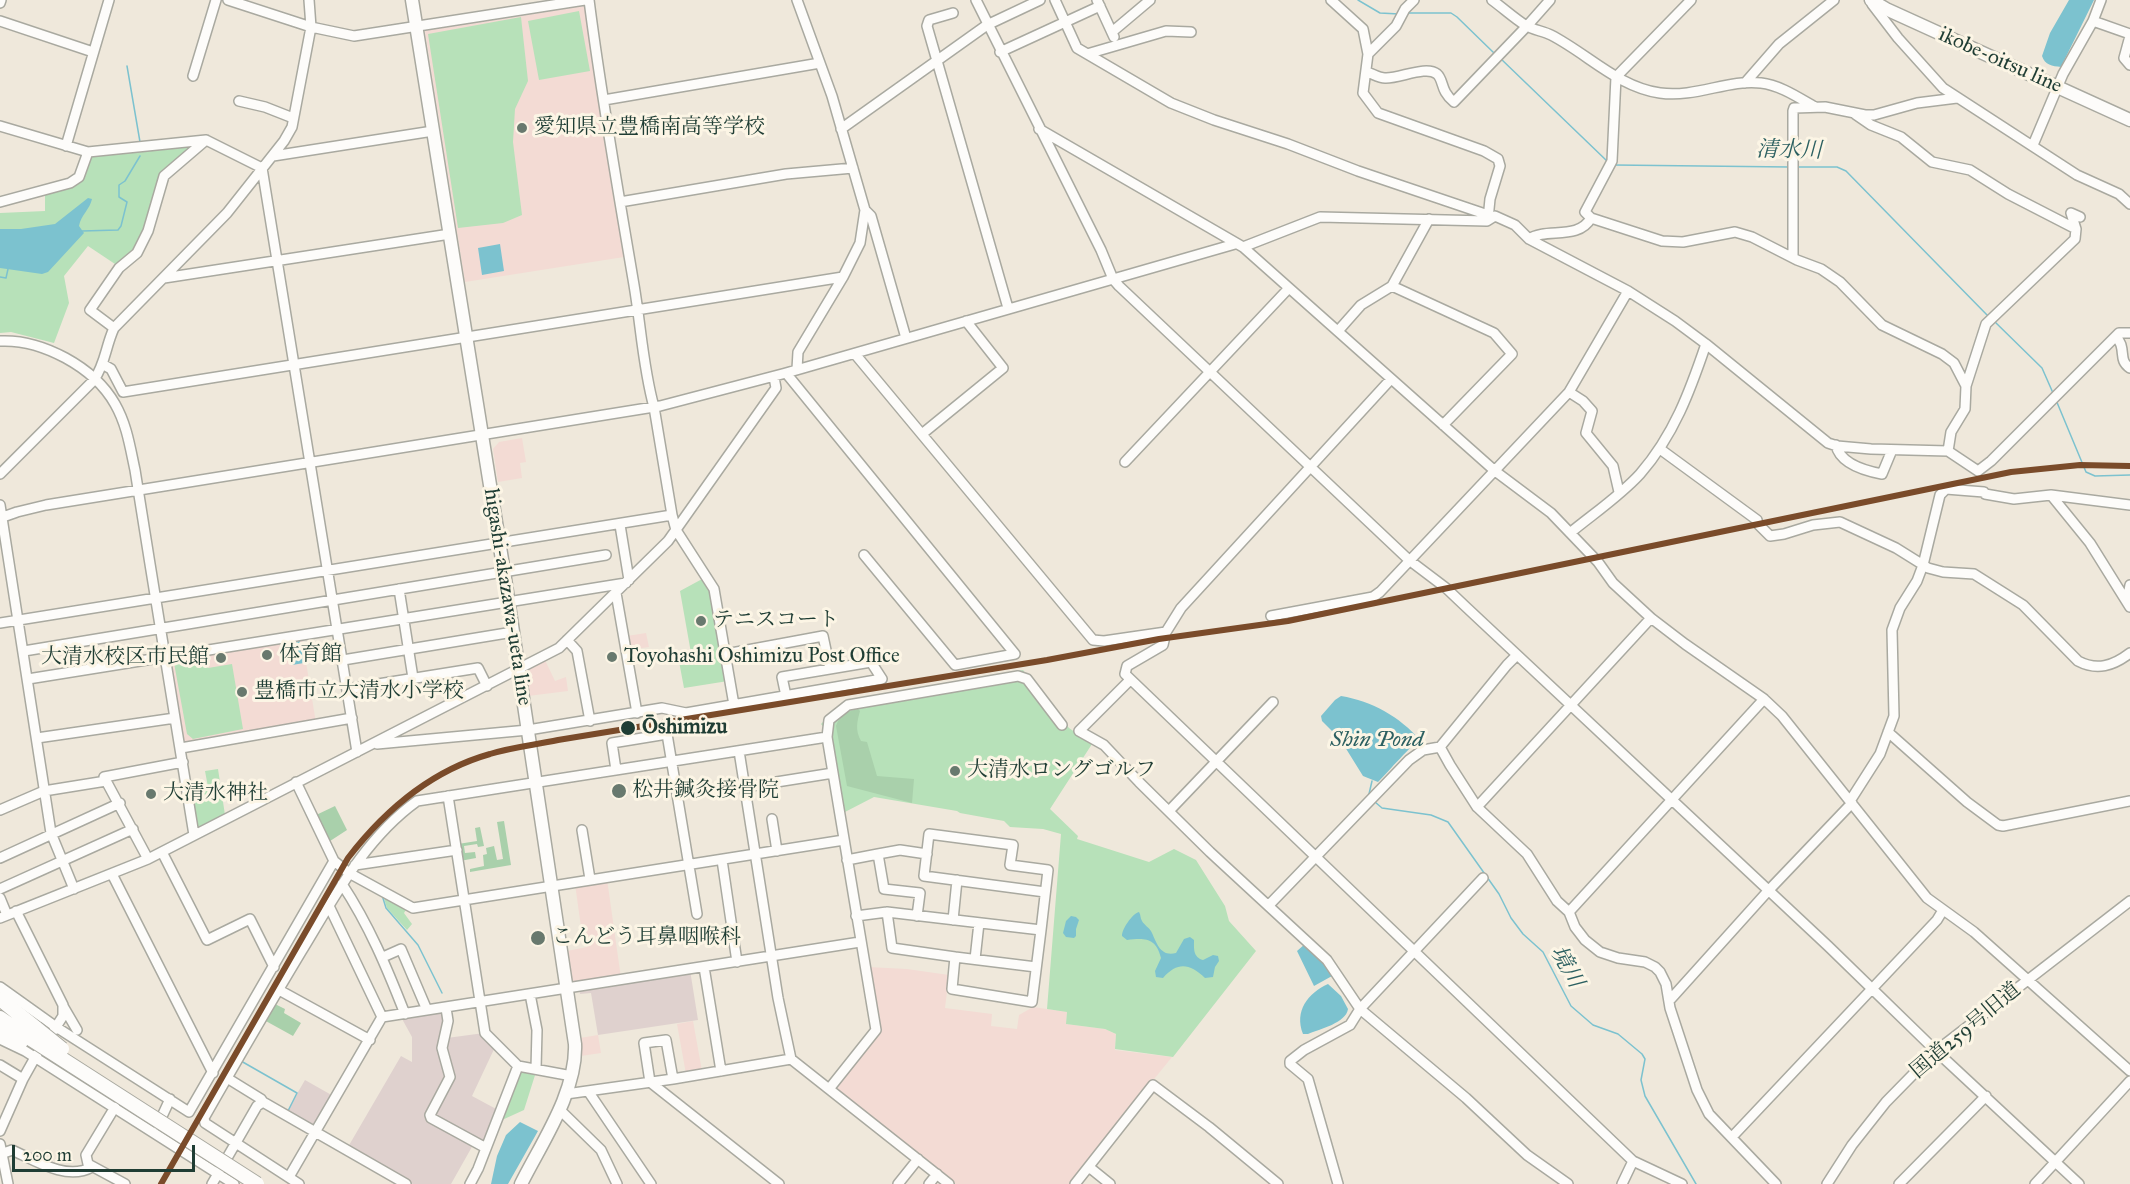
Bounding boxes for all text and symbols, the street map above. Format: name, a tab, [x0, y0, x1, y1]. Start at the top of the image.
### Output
street label: ikobe-oitsu line	[1934, 23, 2066, 99]
place label: 愛知県立豊橋南高等学校	[534, 115, 765, 141]
marker: 愛知県立豊橋南高等学校	[515, 121, 529, 135]
water label: 清水川	[1756, 137, 1822, 165]
street label: higashi-akazawa-ueta line	[477, 487, 537, 707]
place label: テニスコート	[713, 608, 839, 634]
marker: テニスコート	[694, 614, 708, 628]
place label: 体育館	[279, 642, 342, 668]
place label: Toyohashi Oshimizu Post Office	[624, 644, 900, 670]
place label: 大清水校区市民館	[41, 645, 209, 671]
marker: 体育館	[260, 648, 274, 662]
marker: Toyohashi Oshimizu Post Office	[605, 650, 619, 664]
marker: 大清水校区市民館	[214, 651, 228, 665]
place label: 豊橋市立大清水小学校	[254, 679, 464, 705]
marker: 豊橋市立大清水小学校	[235, 685, 249, 699]
place label: Ōshimizu	[642, 715, 727, 741]
marker: Ōshimizu	[619, 719, 637, 737]
water label: Shin Pond	[1330, 728, 1424, 754]
place label: 大清水ロングゴルフ	[967, 758, 1156, 784]
marker: 大清水ロングゴルフ	[948, 764, 962, 778]
place label: 松井鍼灸接骨院	[632, 778, 779, 804]
place label: 大清水神社	[163, 781, 268, 807]
marker: 松井鍼灸接骨院	[610, 782, 628, 800]
marker: 大清水神社	[144, 787, 158, 801]
place label: こんどう耳鼻咽喉科	[552, 925, 741, 951]
marker: こんどう耳鼻咽喉科	[529, 929, 547, 947]
water label: 境川	[1544, 941, 1588, 993]
street label: 国道259号旧道	[1906, 978, 2026, 1084]
scale bar	[15, 1133, 198, 1171]
text: 200 m	[23, 1144, 72, 1166]

